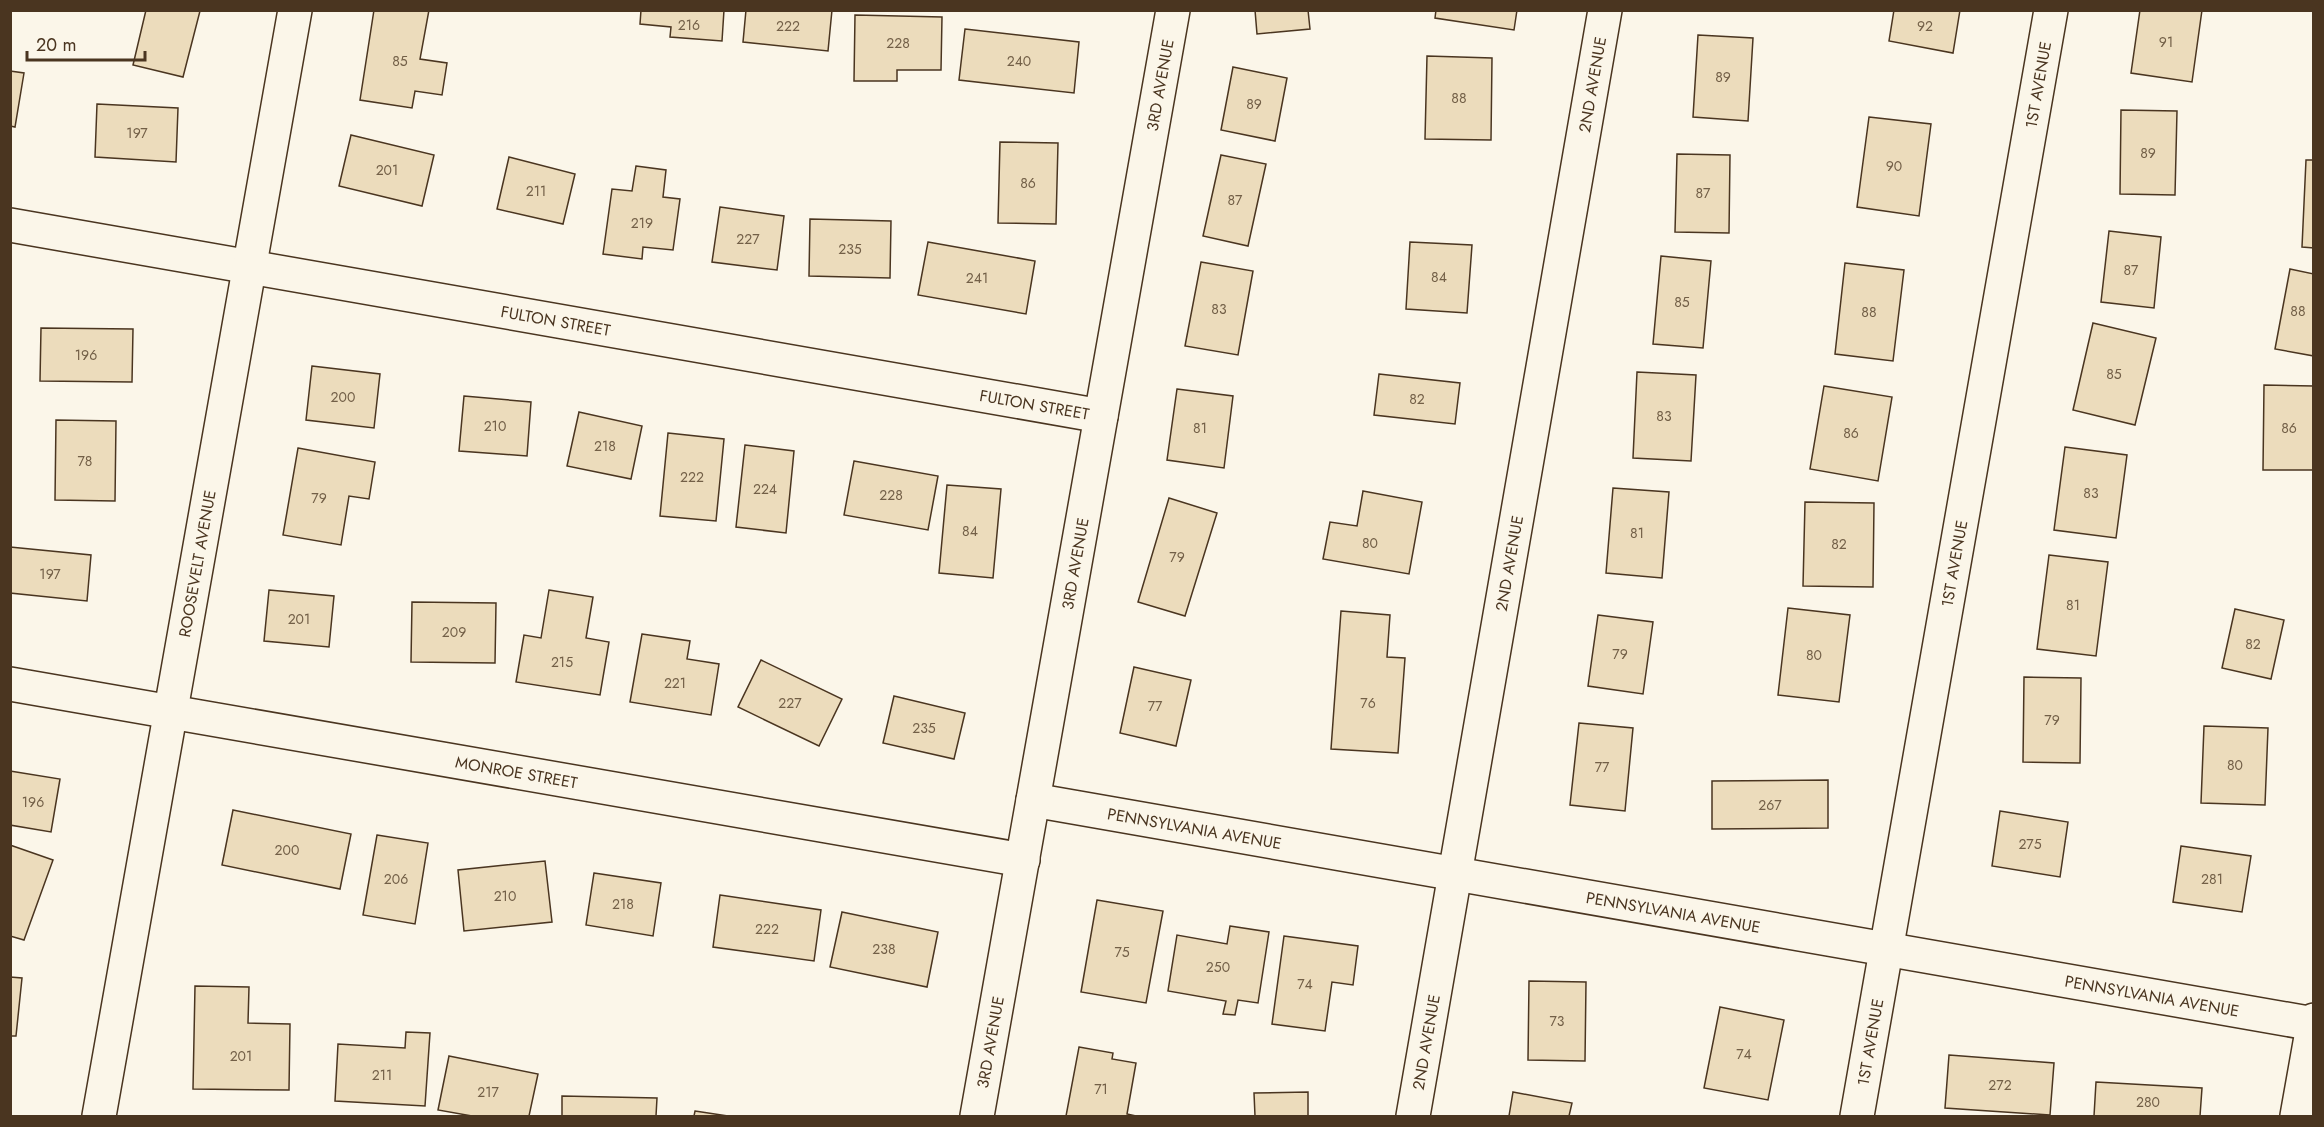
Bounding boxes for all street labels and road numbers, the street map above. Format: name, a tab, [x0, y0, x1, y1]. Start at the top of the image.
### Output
street label: 2ND AVENUE	[1572, 35, 1612, 134]
street label: 3RD AVENUE	[1140, 37, 1179, 133]
street label: 1ST AVENUE	[2019, 39, 2057, 130]
street label: FULTON STREET	[499, 300, 613, 342]
street label: FULTON STREET	[978, 383, 1092, 425]
street label: ROOSEVELT AVENUE	[173, 488, 221, 639]
street label: 2ND AVENUE	[1489, 514, 1529, 613]
street label: 3RD AVENUE	[1055, 516, 1094, 611]
street label: 1ST AVENUE	[1935, 518, 1973, 609]
street label: MONROE STREET	[454, 750, 580, 794]
street label: PENNSYLVANIA AVENUE	[1106, 802, 1284, 855]
street label: PENNSYLVANIA AVENUE	[1584, 885, 1762, 939]
street label: PENNSYLVANIA AVENUE	[2063, 969, 2241, 1022]
street label: 2ND AVENUE	[1406, 992, 1445, 1092]
street label: 3RD AVENUE	[971, 994, 1010, 1090]
street label: 1ST AVENUE	[1851, 997, 1889, 1087]

